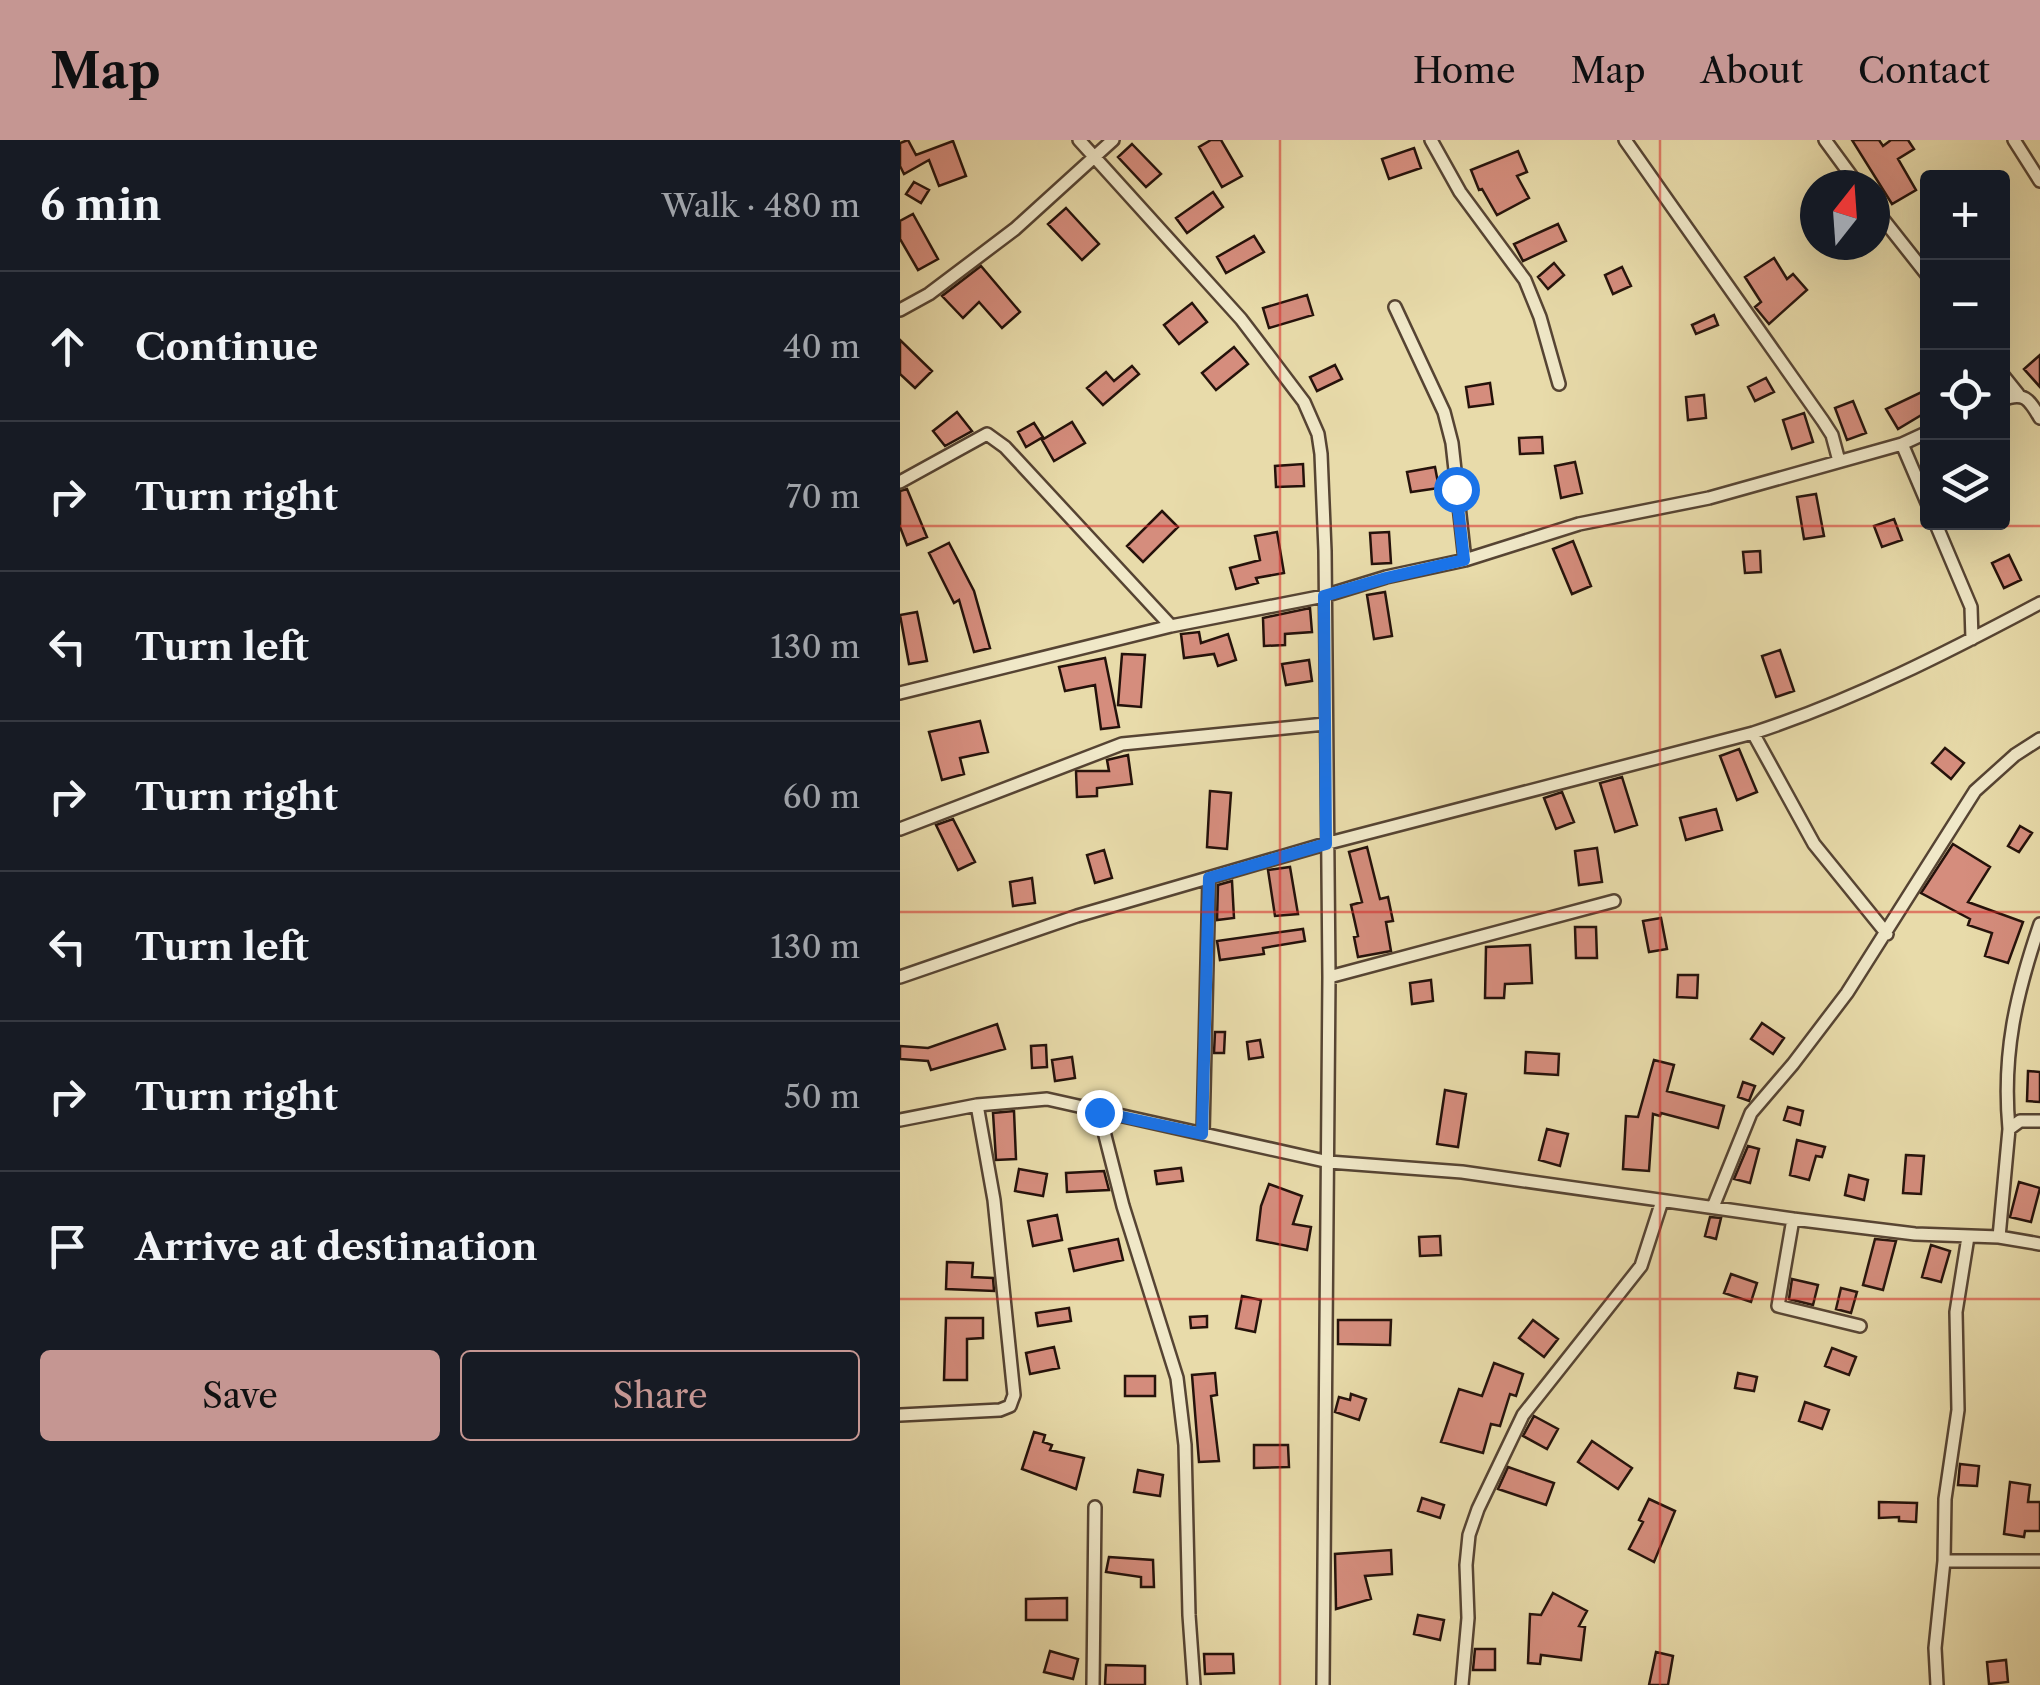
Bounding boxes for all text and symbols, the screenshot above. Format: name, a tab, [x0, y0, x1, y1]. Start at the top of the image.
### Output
text: Map	[50, 41, 161, 100]
text: Home	[1413, 49, 1515, 92]
text: Map	[1570, 49, 1646, 92]
text: About	[1701, 49, 1803, 92]
text: Contact	[1858, 49, 1990, 92]
north arrow	[1800, 170, 1890, 260]
map controls	[1920, 170, 2010, 530]
button: +	[1920, 170, 2010, 260]
text: 6 min	[40, 179, 161, 231]
text: Walk · 480 m	[661, 186, 860, 225]
button: −	[1920, 260, 2010, 350]
icon: ahead	[40, 319, 95, 374]
text: Continue	[135, 323, 318, 370]
text: 40 m	[783, 327, 860, 366]
button: locate	[1920, 350, 2010, 440]
button: layers	[1920, 440, 2010, 530]
route start	[1434, 467, 1480, 513]
icon: right	[40, 469, 95, 524]
text: Turn right	[135, 473, 338, 520]
text: 70 m	[786, 477, 860, 516]
icon: left	[40, 619, 95, 674]
text: Turn left	[135, 623, 309, 670]
text: 130 m	[770, 627, 860, 666]
icon: right	[40, 769, 95, 824]
text: Turn right	[135, 773, 338, 820]
text: 60 m	[783, 777, 860, 816]
icon: left	[40, 919, 95, 974]
text: Turn left	[135, 923, 309, 970]
text: 130 m	[770, 927, 860, 966]
icon: right	[40, 1069, 95, 1124]
text: Turn right	[135, 1073, 338, 1120]
text: 50 m	[784, 1077, 860, 1116]
route end	[1077, 1090, 1123, 1136]
icon: arrive	[40, 1219, 95, 1274]
text: Arrive at destination	[135, 1223, 538, 1270]
button: Save	[40, 1350, 440, 1441]
button: Share	[460, 1350, 860, 1441]

